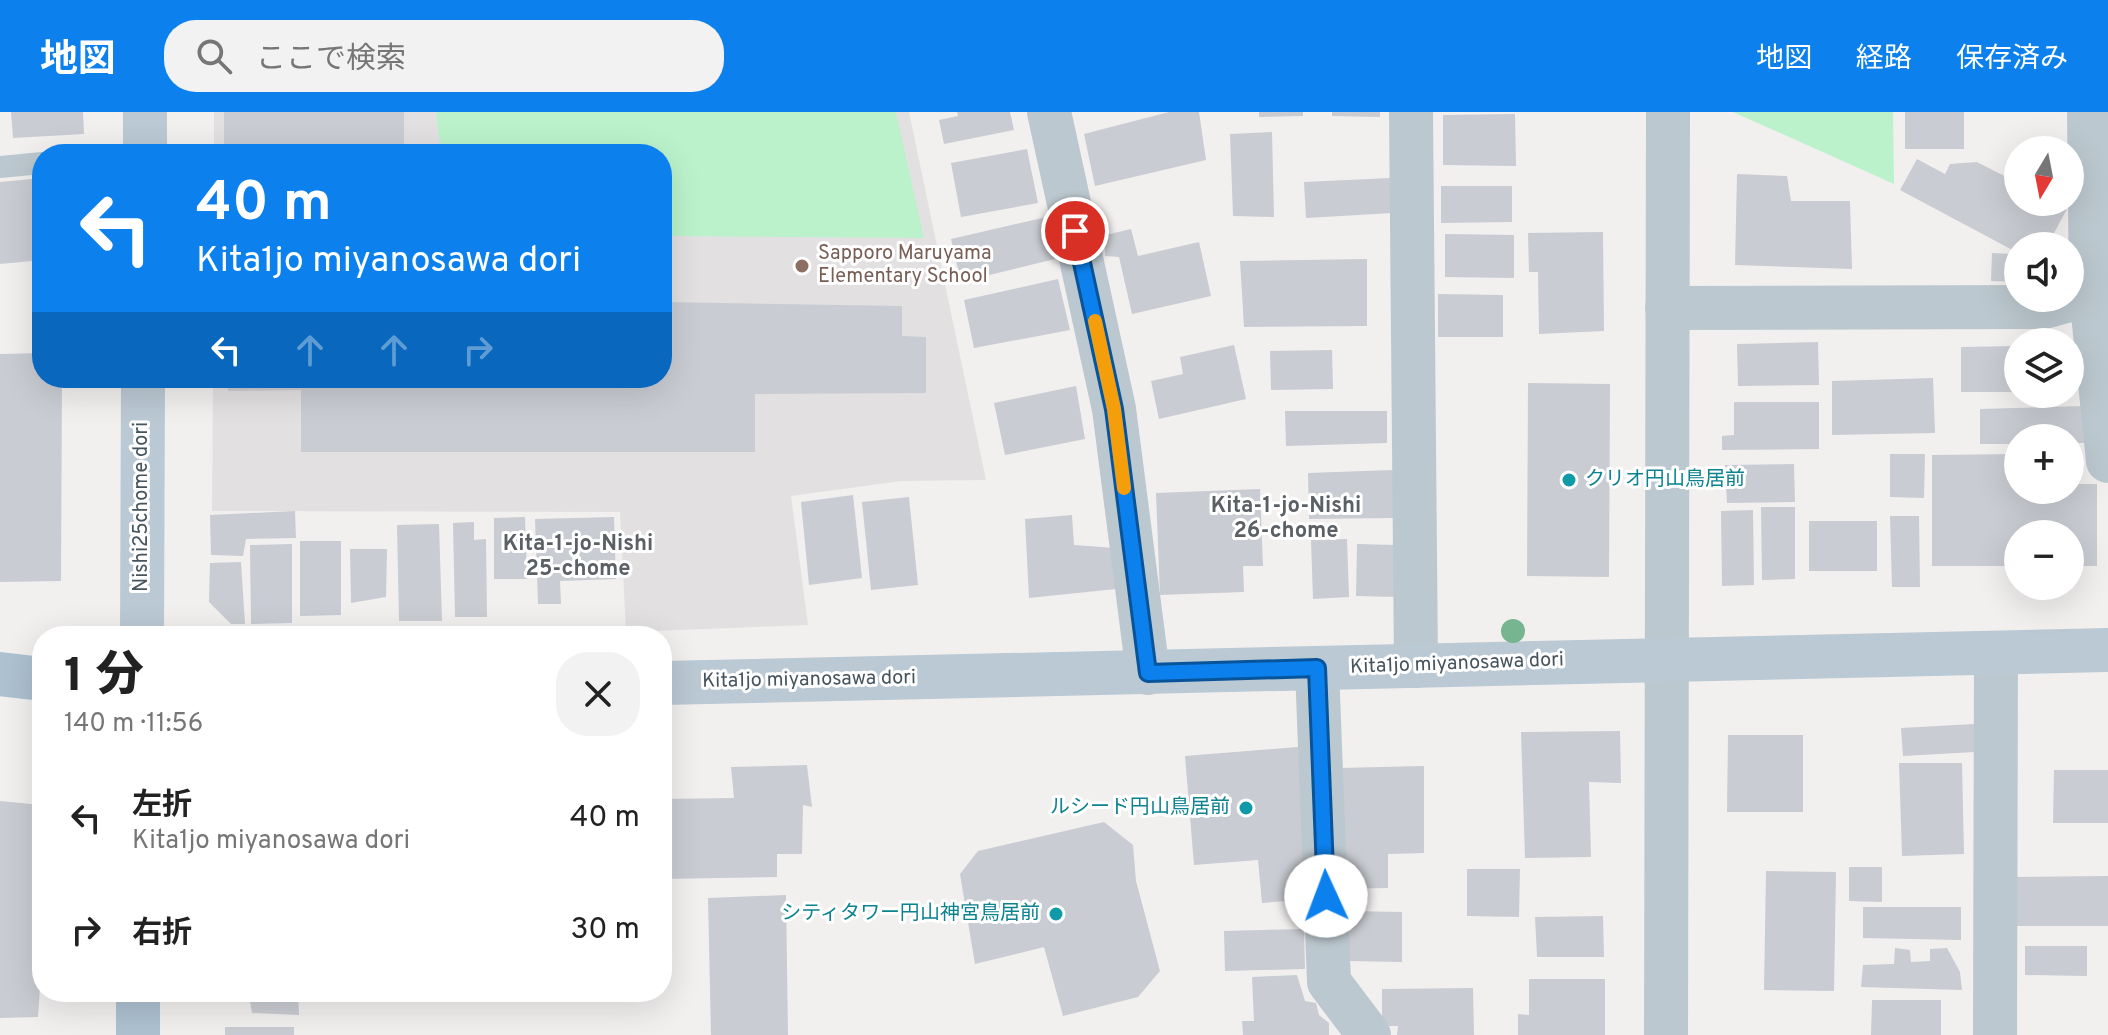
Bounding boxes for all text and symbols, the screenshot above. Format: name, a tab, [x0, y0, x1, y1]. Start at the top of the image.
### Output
search box	[164, 20, 724, 92]
icon: search	[192, 34, 236, 78]
text: 地図	[40, 37, 116, 86]
text: ここで検索	[256, 42, 406, 79]
text: 地図	[1756, 42, 1812, 78]
text: 経路	[1856, 42, 1912, 78]
text: 保存済み	[1956, 42, 2068, 78]
north arrow	[2004, 136, 2084, 216]
map controls	[2004, 136, 2084, 600]
text: 40 m	[196, 170, 332, 240]
icon: left	[64, 176, 168, 280]
pin	[1041, 197, 1109, 265]
icon: arrive	[1053, 209, 1097, 253]
button: sound	[2004, 232, 2084, 312]
text: Kita1jo miyanosawa dori	[196, 239, 581, 285]
place label: Sapporo Maruyama Elementary School	[818, 241, 992, 290]
marker: Sapporo Maruyama Elementary School	[793, 257, 811, 275]
icon: left	[204, 328, 248, 372]
icon: ahead	[288, 328, 332, 372]
icon: ahead	[372, 328, 416, 372]
icon: right	[456, 328, 500, 372]
button: layers	[2004, 328, 2084, 408]
street label: Nishi25chome dori	[129, 422, 155, 592]
button: +	[2004, 424, 2084, 504]
place label: クリオ円山鳥居前	[1585, 467, 1745, 493]
marker: クリオ円山鳥居前	[1560, 471, 1578, 489]
district label: Kita-1-jo-Nishi 26-chome	[1211, 493, 1361, 545]
button: −	[2004, 520, 2084, 600]
district label: Kita-1-jo-Nishi 25-chome	[503, 531, 653, 583]
street label: Kita1jo miyanosawa dori	[1350, 647, 1564, 681]
text: 1 分	[64, 648, 144, 708]
button: close	[556, 652, 640, 736]
street label: Kita1jo miyanosawa dori	[702, 665, 916, 695]
text: 140 m · 11:56	[64, 708, 203, 741]
text: 左折	[132, 788, 192, 825]
place label: ルシード円山鳥居前	[1050, 795, 1230, 821]
icon: left	[64, 796, 108, 840]
marker: ルシード円山鳥居前	[1237, 799, 1255, 817]
text: 40 m	[570, 800, 640, 837]
text: Kita1jo miyanosawa dori	[132, 825, 410, 858]
position arrow	[1284, 854, 1368, 938]
place label: シティタワー円山神宮鳥居前	[781, 901, 1040, 927]
marker: シティタワー円山神宮鳥居前	[1047, 905, 1065, 923]
icon: right	[64, 908, 108, 952]
text: 30 m	[571, 912, 640, 949]
text: 右折	[132, 916, 192, 953]

